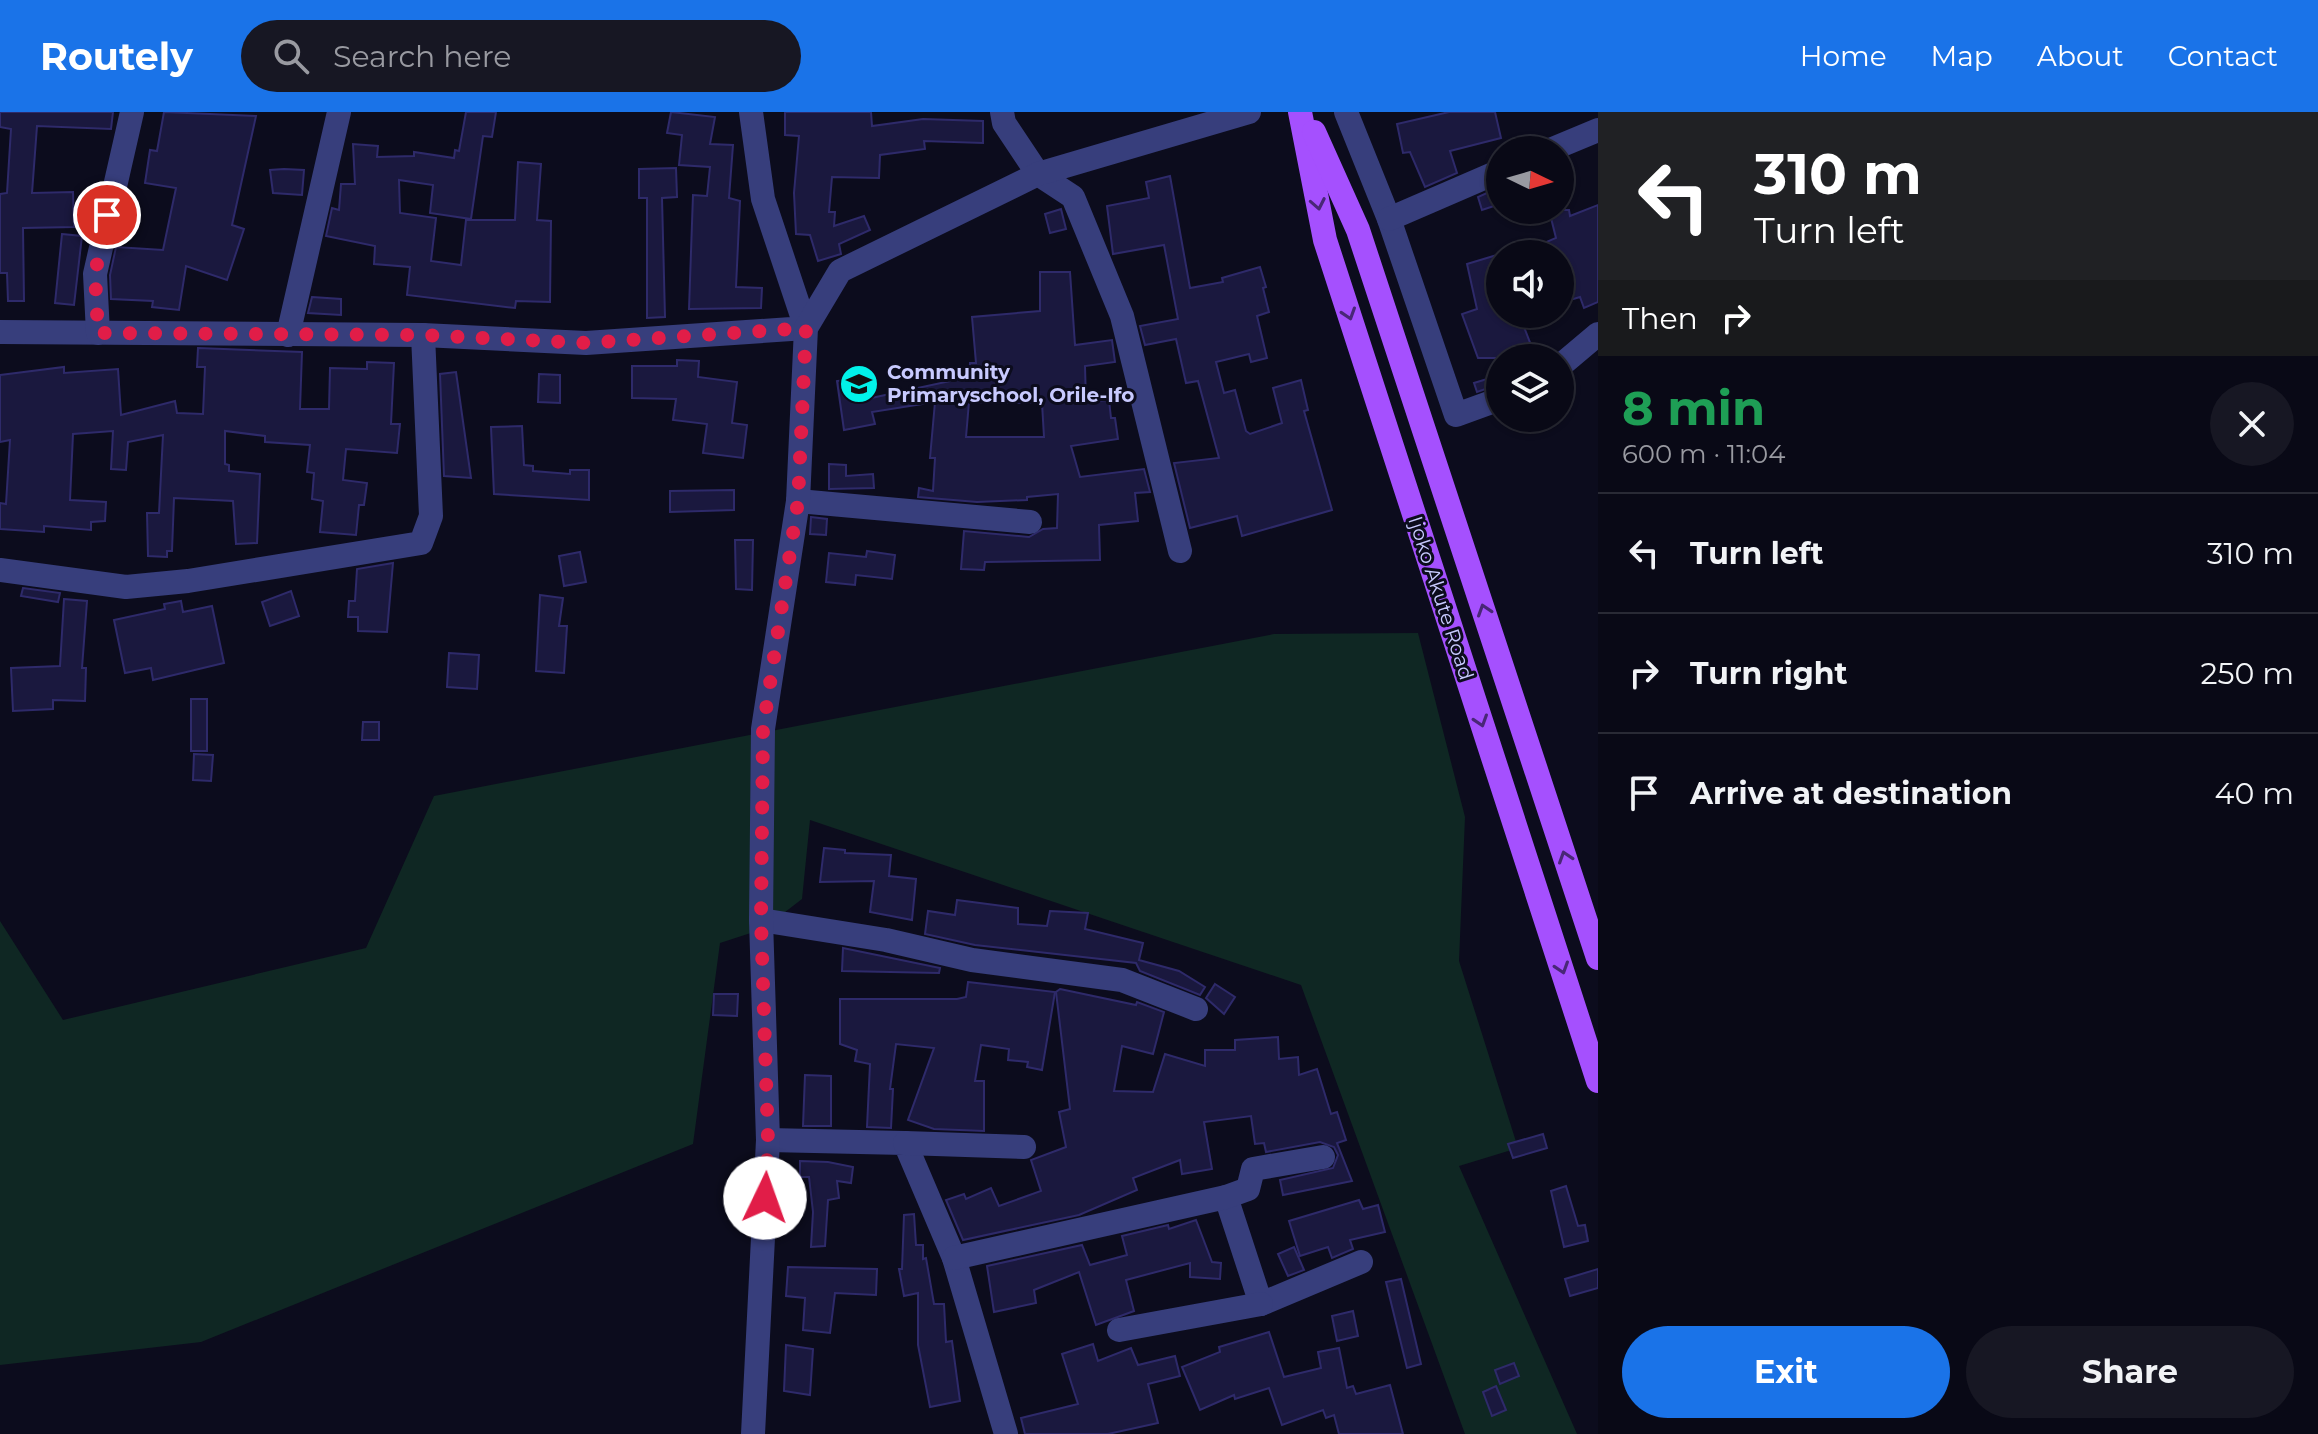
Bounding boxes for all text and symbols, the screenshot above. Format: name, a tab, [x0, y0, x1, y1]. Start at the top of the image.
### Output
search box	[241, 20, 801, 92]
text: Routely	[40, 33, 193, 80]
icon: search	[269, 34, 313, 78]
text: Search here	[333, 38, 511, 75]
text: Home	[1800, 39, 1887, 73]
text: Map	[1931, 39, 1993, 73]
text: About	[2037, 39, 2124, 73]
text: Contact	[2168, 39, 2278, 73]
north arrow	[1486, 136, 1574, 224]
map controls	[1486, 136, 1574, 432]
text: 310 m	[1754, 140, 1922, 208]
icon: left	[1622, 144, 1726, 248]
pin	[73, 181, 141, 249]
icon: arrive	[85, 193, 129, 237]
one-way arrow	[1308, 197, 1325, 210]
text: Turn left	[1754, 208, 1905, 252]
button: sound	[1486, 240, 1574, 328]
icon: right	[1714, 296, 1758, 340]
text: Then	[1622, 300, 1698, 337]
one-way arrow	[1339, 307, 1355, 321]
button: layers	[1486, 344, 1574, 432]
place label: Community Primaryschool, Orile-Ifo	[887, 360, 1134, 407]
school or university icon: Community Primaryschool, Orile-Ifo	[838, 363, 880, 405]
text: 8 min	[1622, 379, 1765, 437]
button: close	[2210, 382, 2294, 466]
text: 600 m · 11:04	[1622, 438, 1786, 470]
street label: Ijoko Akute Road	[1403, 513, 1479, 683]
icon: left	[1622, 531, 1666, 575]
text: Turn left	[1690, 535, 1823, 572]
text: 310 m	[2207, 535, 2294, 572]
one-way arrow	[1477, 604, 1493, 618]
icon: right	[1622, 651, 1666, 695]
text: Turn right	[1690, 655, 1847, 692]
text: 250 m	[2200, 655, 2294, 692]
one-way arrow	[1472, 714, 1488, 728]
icon: arrive	[1622, 771, 1666, 815]
text: Arrive at destination	[1690, 775, 2012, 812]
text: 40 m	[2215, 775, 2294, 812]
one-way arrow	[1558, 851, 1574, 865]
one-way arrow	[1553, 961, 1569, 975]
position arrow	[723, 1156, 807, 1240]
button: Exit	[1622, 1326, 1950, 1418]
button: Share	[1966, 1326, 2294, 1418]

